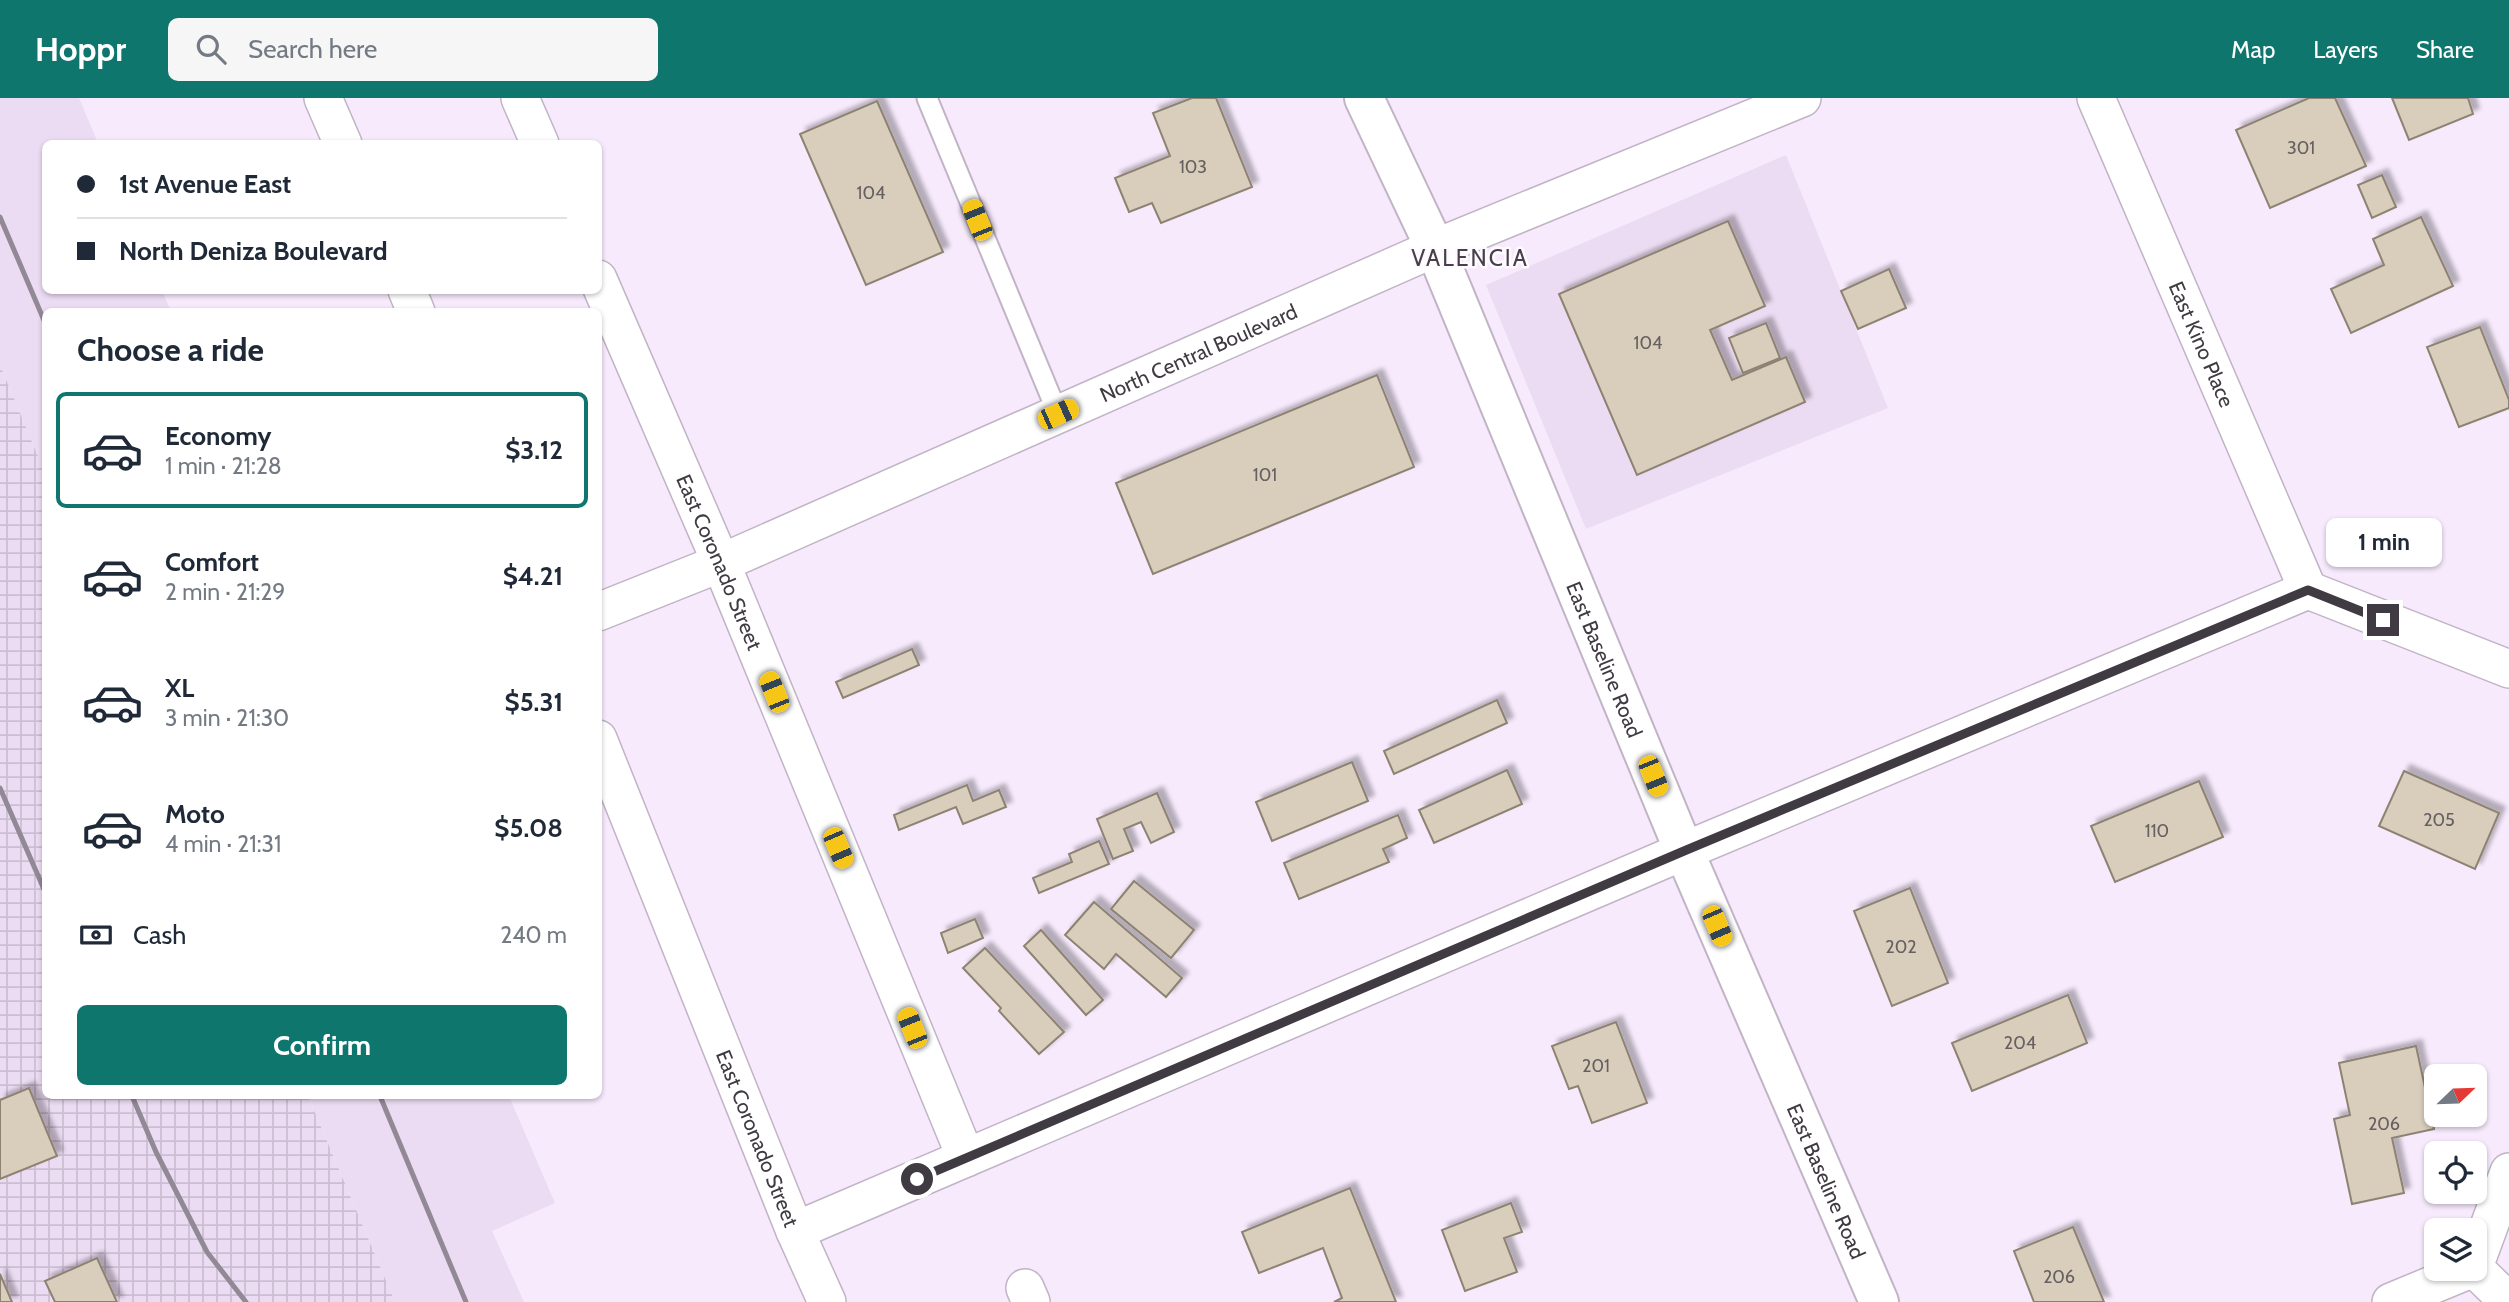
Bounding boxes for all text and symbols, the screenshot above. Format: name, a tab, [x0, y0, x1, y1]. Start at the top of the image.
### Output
search box	[168, 18, 658, 81]
text: Hoppr	[35, 29, 126, 69]
icon: search	[192, 30, 230, 68]
text: Search here	[248, 33, 377, 65]
text: Map	[2231, 35, 2275, 64]
text: Layers	[2313, 35, 2378, 64]
text: Share	[2416, 35, 2474, 64]
house number: 301	[2287, 137, 2315, 159]
house number: 103	[1179, 156, 1207, 178]
text: 1st Avenue East	[119, 168, 291, 200]
house number: 104	[857, 182, 885, 204]
car	[960, 197, 995, 243]
text: North Deniza Boulevard	[119, 235, 387, 267]
district label: VALENCIA	[1411, 244, 1529, 272]
street label: East Kino Place	[2164, 278, 2240, 411]
street label: North Central Boulevard	[1096, 298, 1301, 407]
text: Choose a ride	[77, 330, 264, 369]
house number: 104	[1634, 332, 1662, 354]
car	[1035, 396, 1082, 432]
icon: car	[81, 419, 144, 482]
text: Economy	[165, 420, 271, 452]
text: $3.12	[505, 434, 563, 466]
text: 1 min · 21:28	[165, 452, 282, 480]
house number: 101	[1253, 464, 1277, 486]
street label: East Coronado Street	[672, 470, 768, 653]
callout: 1 min	[2325, 518, 2441, 568]
text: 1 min	[2358, 528, 2410, 556]
icon: car	[81, 545, 144, 608]
text: Comfort	[165, 546, 259, 578]
text: $4.21	[503, 560, 563, 592]
text: 2 min · 21:29	[165, 578, 285, 606]
street label: East Baseline Road	[1562, 578, 1648, 741]
route end	[2367, 604, 2399, 636]
car	[757, 669, 792, 715]
icon: car	[81, 671, 144, 734]
text: XL	[165, 672, 194, 704]
text: $5.31	[505, 686, 563, 718]
text: 3 min · 21:30	[165, 704, 289, 732]
car	[1636, 753, 1671, 799]
icon: car	[81, 797, 144, 860]
text: Moto	[165, 798, 225, 830]
house number: 205	[2423, 809, 2455, 831]
text: $5.08	[494, 812, 563, 844]
house number: 110	[2145, 820, 2169, 842]
car	[821, 825, 856, 871]
text: 4 min · 21:31	[165, 830, 281, 858]
car	[1700, 903, 1735, 949]
icon: cash	[77, 916, 115, 954]
text: Cash	[133, 919, 186, 951]
text: 240 m	[500, 921, 567, 949]
house number: 202	[1885, 936, 1917, 958]
button: Confirm	[77, 1005, 567, 1085]
car	[895, 1005, 930, 1051]
house number: 204	[2004, 1032, 2036, 1054]
street label: East Coronado Street	[711, 1046, 804, 1230]
house number: 201	[1582, 1055, 1610, 1077]
north arrow	[2424, 1064, 2487, 1127]
map controls	[2424, 1064, 2487, 1281]
street label: East Baseline Road	[1782, 1100, 1871, 1263]
house number: 206	[2368, 1113, 2400, 1135]
button: locate	[2424, 1141, 2487, 1204]
route start	[901, 1163, 933, 1195]
button: layers	[2424, 1218, 2487, 1281]
house number: 206	[2043, 1266, 2075, 1288]

